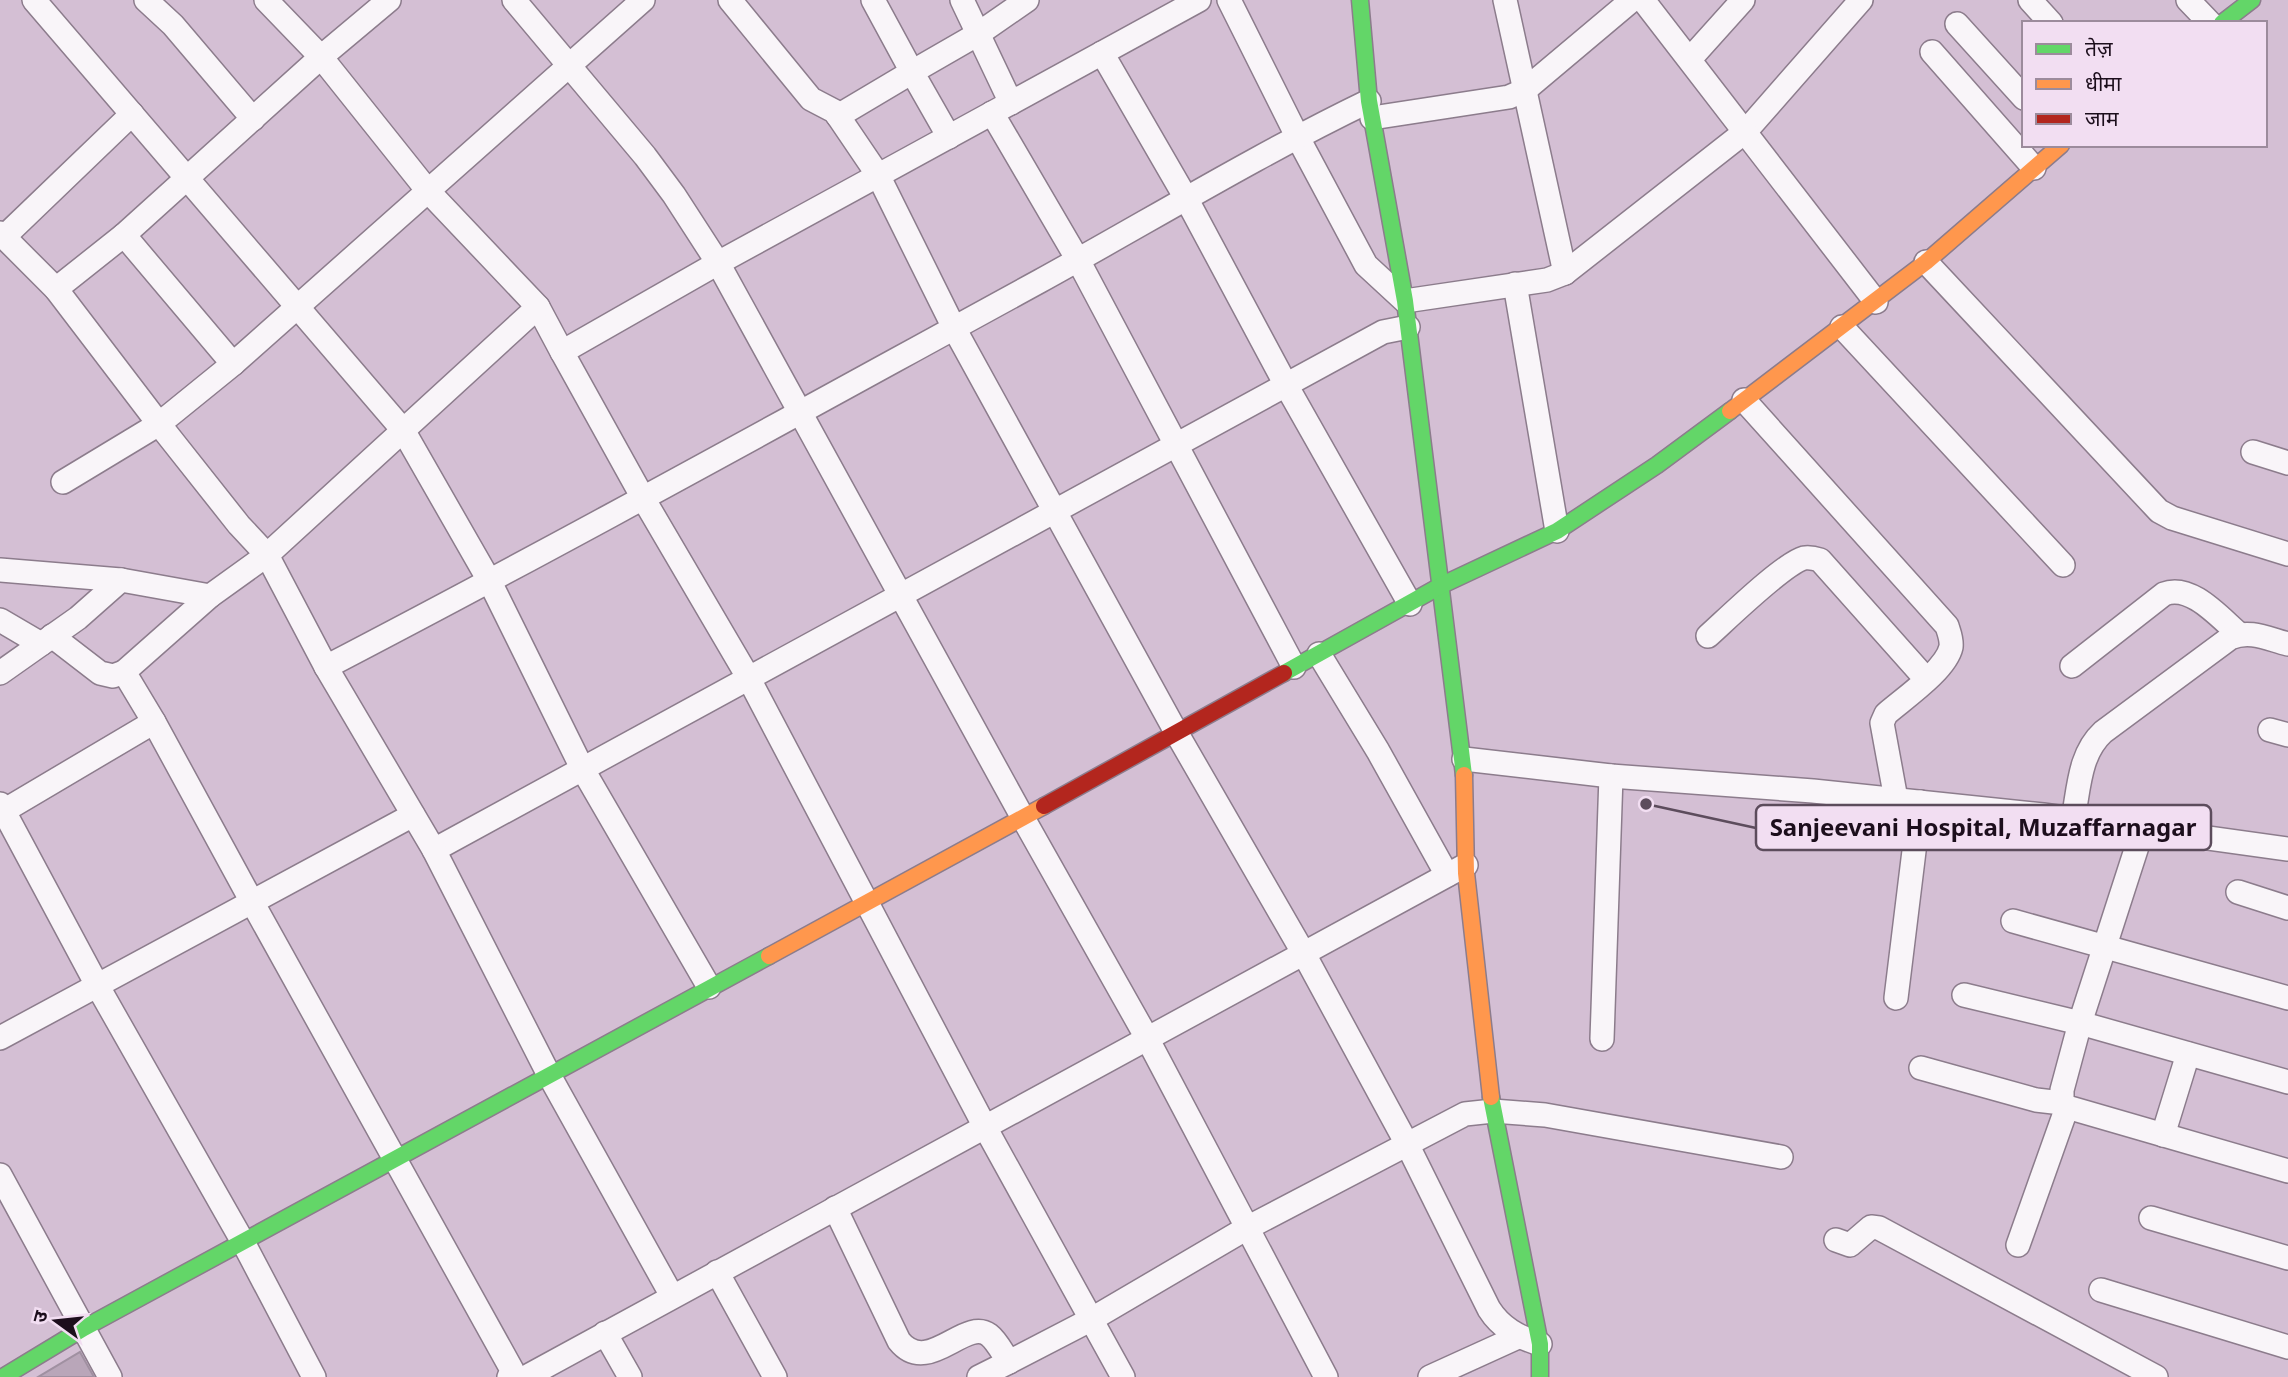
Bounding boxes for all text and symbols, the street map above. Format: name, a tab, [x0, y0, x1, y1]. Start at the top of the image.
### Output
legend	[2022, 21, 2267, 147]
text: तेज़	[2085, 34, 2113, 62]
text: धीमा	[2085, 69, 2122, 97]
text: जाम	[2085, 104, 2119, 132]
callout: Sanjeevani Hospital, Muzaffarnagar	[1756, 805, 2211, 850]
text: Sanjeevani Hospital, Muzaffarnagar	[1770, 810, 2197, 843]
north arrow	[21, 1286, 91, 1356]
text: उ	[26, 1307, 54, 1325]

